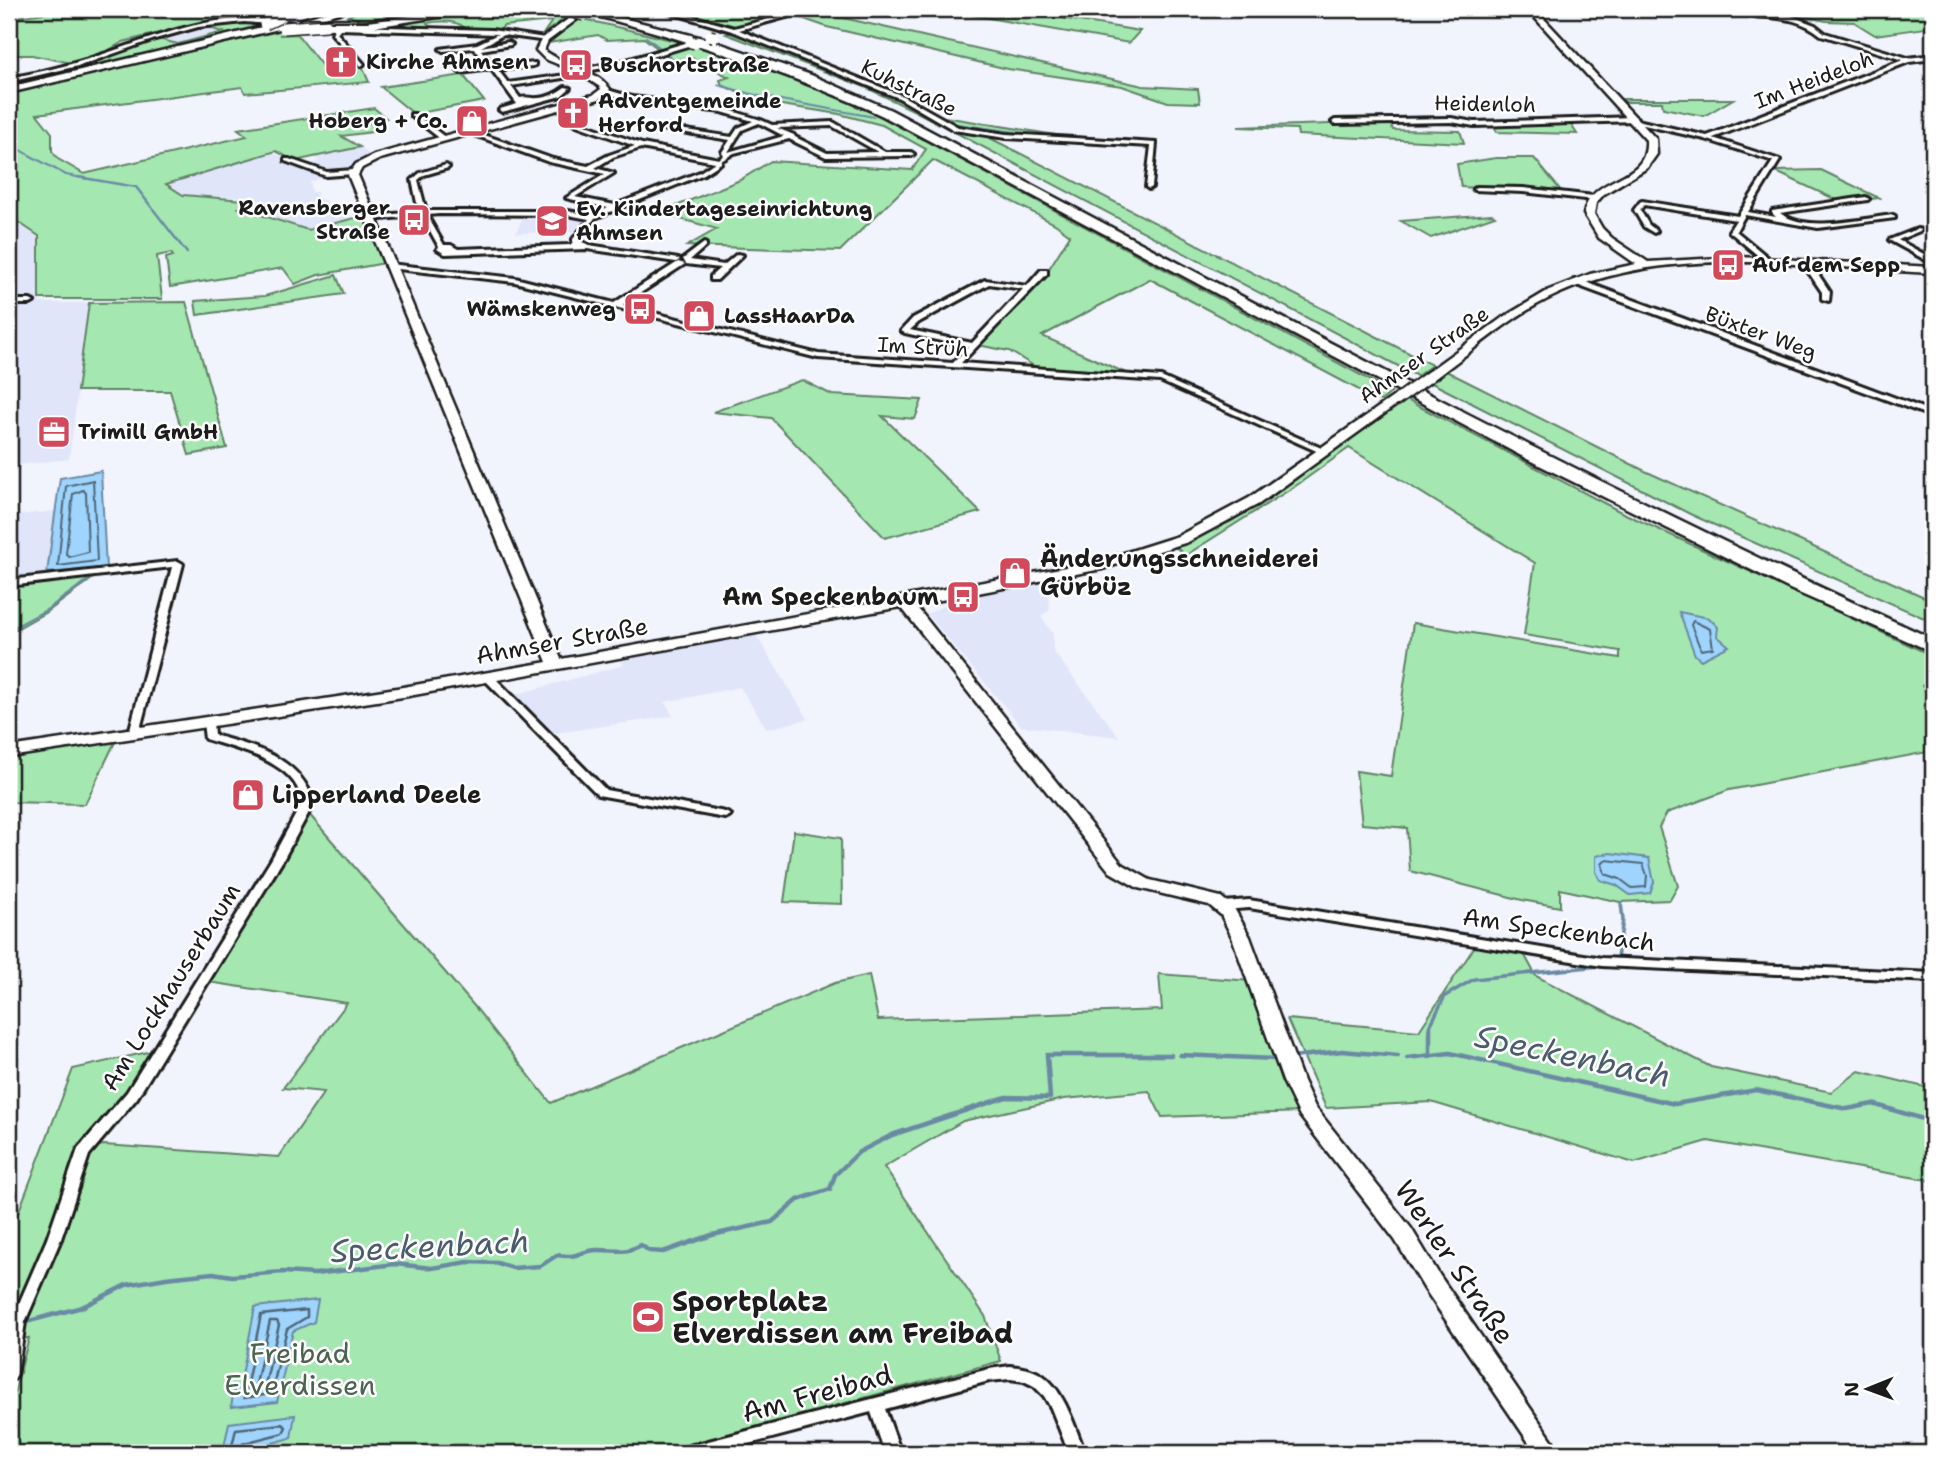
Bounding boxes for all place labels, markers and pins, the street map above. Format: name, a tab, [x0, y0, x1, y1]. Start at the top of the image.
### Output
church icon: Kirche Ahmsen	[322, 43, 360, 81]
bus stop icon: Buschortstraße	[557, 46, 595, 84]
place label: Kirche Ahmsen	[366, 48, 529, 76]
place label: Buschortstraße	[600, 51, 770, 79]
place label: Adventgemeinde Herford	[598, 87, 782, 139]
church icon: Adventgemeinde Herford	[554, 94, 592, 132]
shop icon: Hoberg + Co.	[453, 102, 491, 140]
place label: Hoberg + Co.	[309, 107, 448, 135]
place label: Ravensberger Straße	[238, 194, 390, 246]
place label: Ev. Kindertageseinrichtung Ahmsen	[576, 195, 872, 247]
bus stop icon: Ravensberger Straße	[395, 201, 433, 239]
school or university icon: Ev. Kindertageseinrichtung Ahmsen	[533, 202, 571, 240]
bus stop icon: Auf dem Sepp	[1709, 246, 1747, 284]
place label: Auf dem Sepp	[1752, 251, 1900, 279]
bus stop icon: Wämskenweg	[621, 290, 659, 328]
place label: Wämskenweg	[467, 295, 616, 323]
shop icon: LassHaarDa	[680, 297, 718, 335]
place label: LassHaarDa	[724, 302, 855, 330]
office icon: Trimill GmbH	[35, 413, 73, 451]
place label: Trimill GmbH	[78, 418, 218, 446]
place label: Änderungsschneiderei Gürbüz	[1040, 543, 1319, 603]
shop icon: Änderungsschneiderei Gürbüz	[996, 554, 1034, 592]
bus stop icon: Am Speckenbaum	[944, 578, 982, 616]
place label: Am Speckenbaum	[722, 581, 939, 613]
shop icon: Lipperland Deele	[229, 776, 267, 814]
place label: Lipperland Deele	[272, 779, 481, 811]
place label: Sportplatz Elverdissen am Freibad	[672, 1282, 1013, 1352]
sports icon: Sportplatz Elverdissen am Freibad	[629, 1298, 667, 1336]

